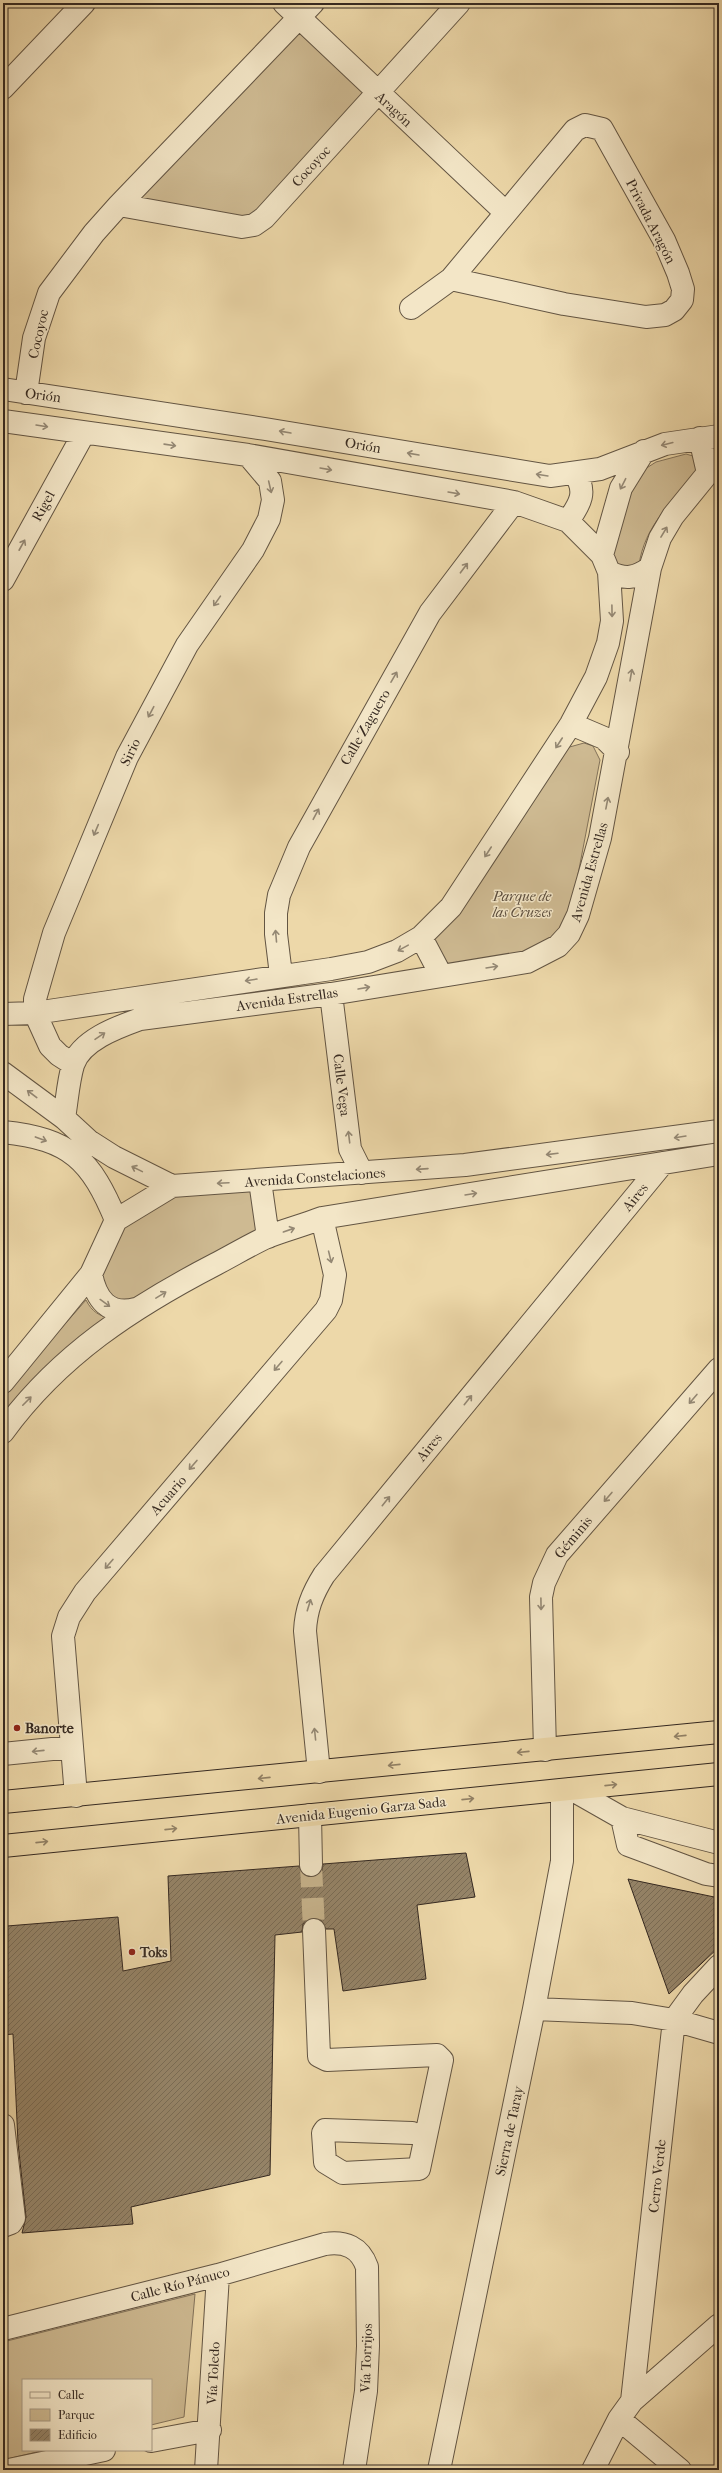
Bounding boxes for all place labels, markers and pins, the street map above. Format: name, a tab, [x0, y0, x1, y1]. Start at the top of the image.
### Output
place label: Banorte	[25, 1720, 74, 1737]
marker: Banorte	[12, 1723, 22, 1733]
place label: Toks	[139, 1944, 168, 1961]
marker: Toks	[127, 1947, 137, 1957]

